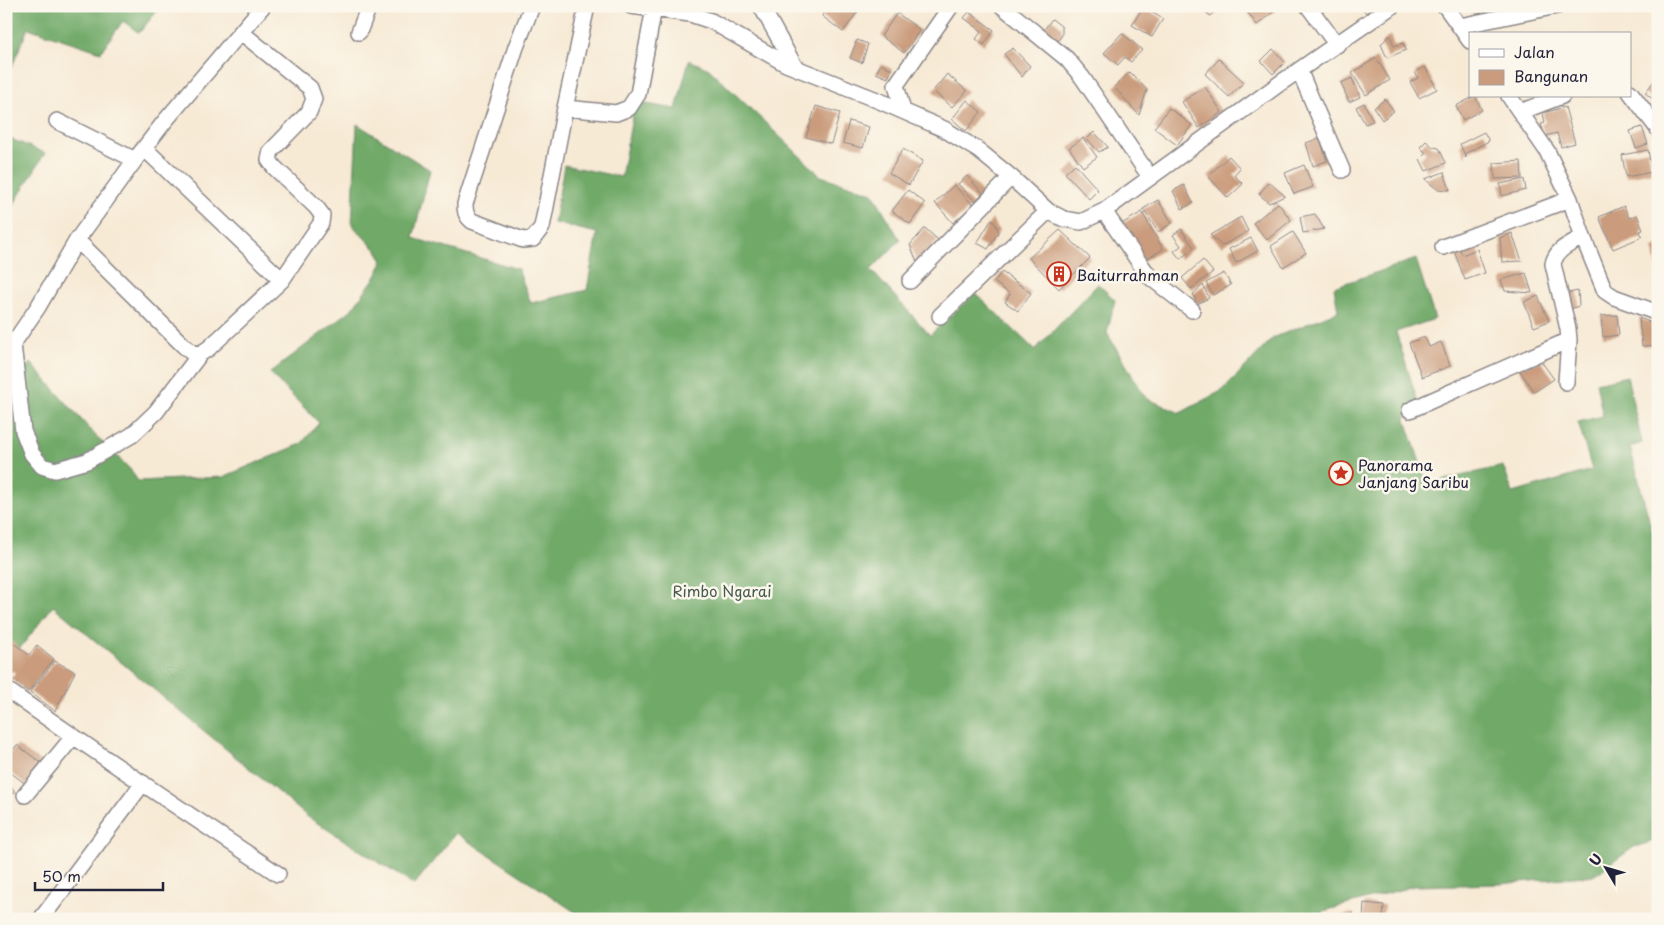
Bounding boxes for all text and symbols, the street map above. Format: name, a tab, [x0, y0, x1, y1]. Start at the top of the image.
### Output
legend	[1469, 32, 1632, 98]
text: Jalan	[1514, 40, 1555, 63]
text: Bangunan	[1514, 64, 1588, 87]
building icon: Baiturrahman	[1046, 261, 1072, 287]
place label: Baiturrahman	[1076, 263, 1179, 286]
place label: Panorama Janjang Saribu	[1358, 453, 1469, 493]
place icon: Panorama Janjang Saribu	[1328, 460, 1354, 486]
park label: Rimbo Ngarai	[672, 579, 772, 602]
north arrow	[1582, 842, 1632, 892]
text: U	[1584, 849, 1607, 870]
scale bar	[35, 860, 162, 892]
text: 50 m	[42, 864, 81, 887]

